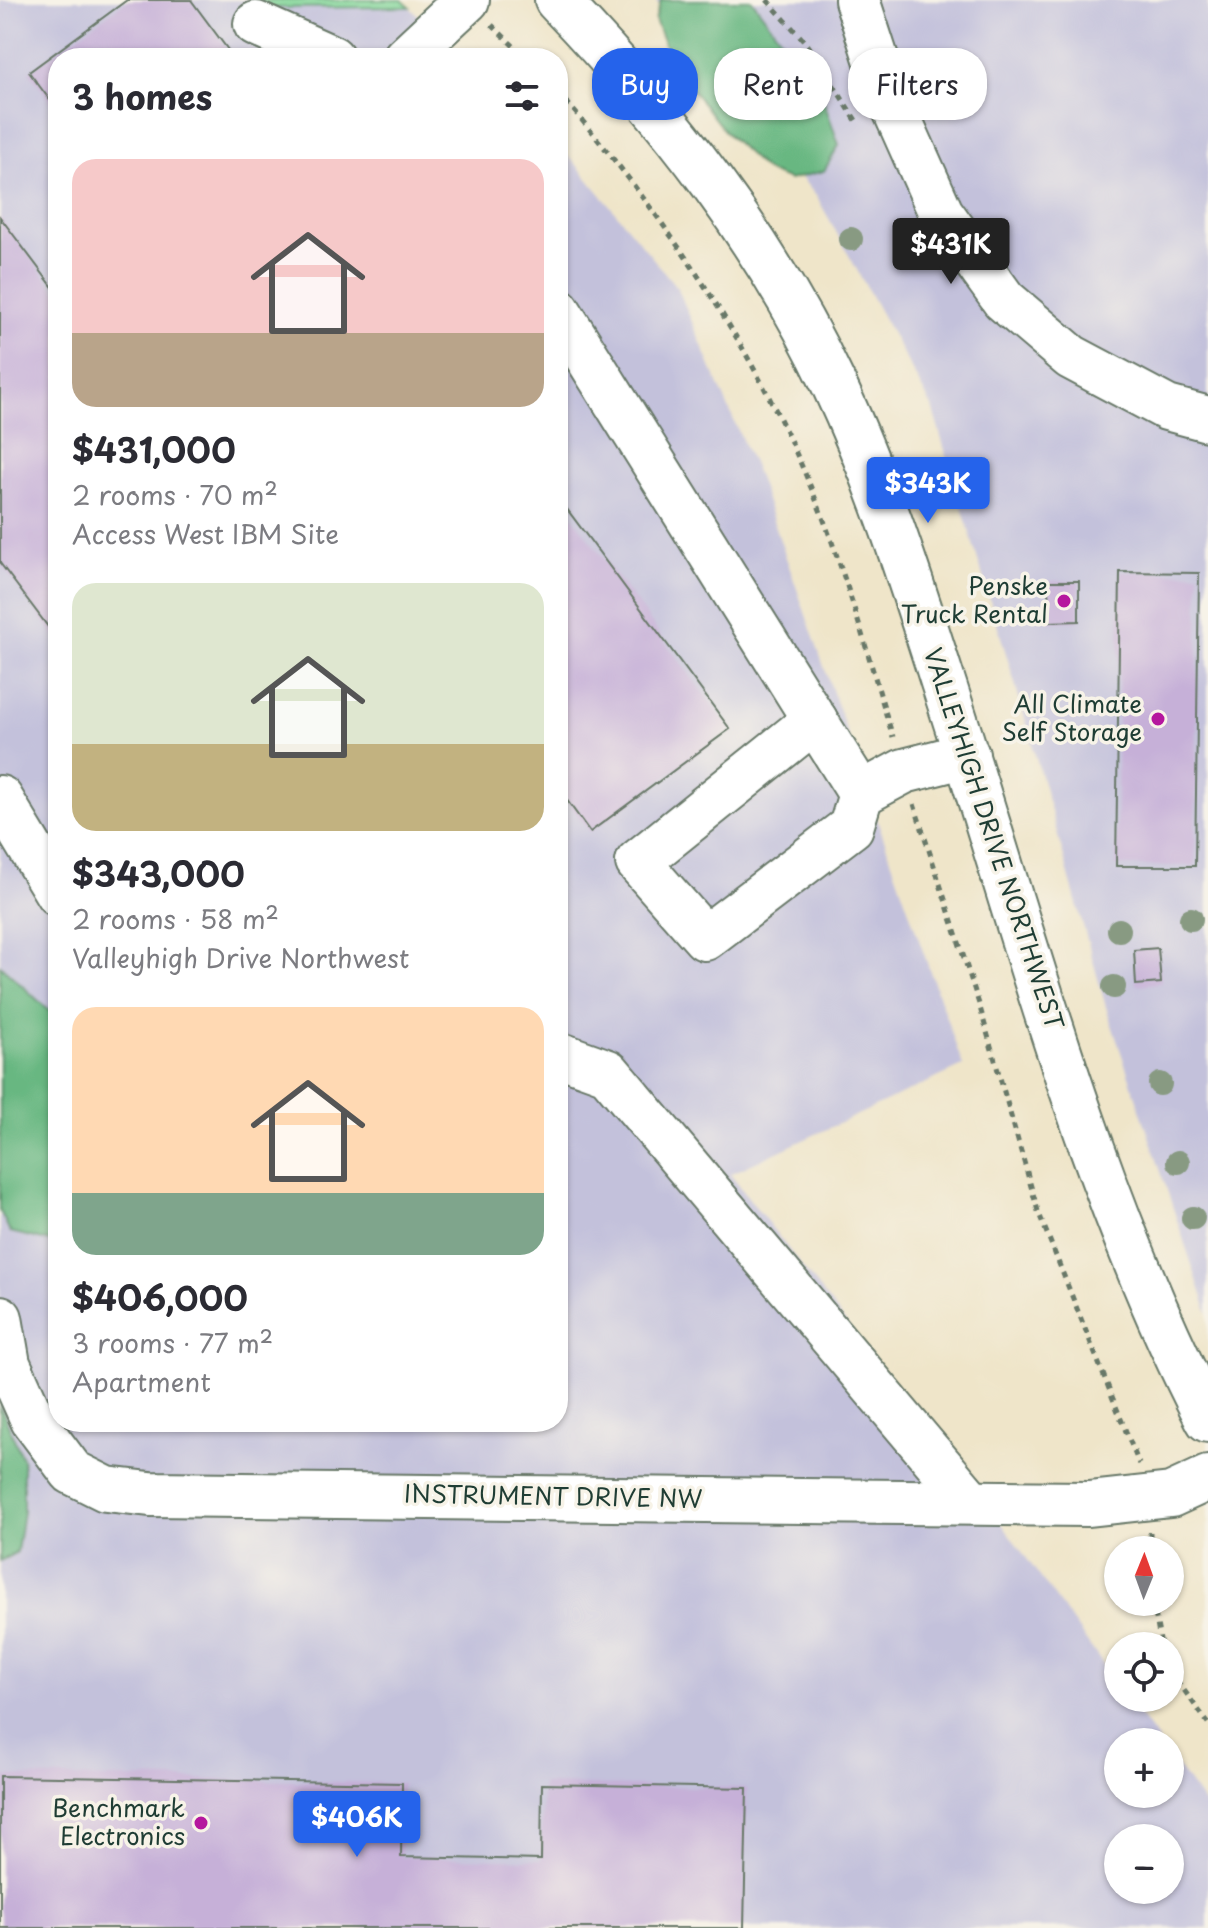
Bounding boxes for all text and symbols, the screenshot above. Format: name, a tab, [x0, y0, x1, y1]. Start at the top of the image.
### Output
chip: Buy	[592, 48, 698, 120]
chip: Rent	[714, 48, 832, 120]
chip: Filters	[848, 48, 987, 120]
text: 3 homes	[72, 70, 212, 122]
icon: filters	[500, 74, 544, 118]
icon: home	[236, 211, 380, 355]
pin: $431K	[895, 218, 1007, 286]
text: $431K	[911, 224, 991, 263]
text: $431,000	[72, 423, 236, 475]
pin: $343K	[872, 457, 984, 525]
text: $343K	[885, 463, 971, 502]
text: 2 rooms · 70 m²	[72, 475, 278, 514]
text: Access West IBM Site	[72, 514, 339, 553]
place label: Penske Truck Rental	[901, 567, 1048, 631]
marker: Penske Truck Rental	[1055, 592, 1073, 610]
icon: home	[236, 635, 380, 779]
street label: VALLEYHIGH DRIVE NORTHWEST	[916, 643, 1074, 1035]
place label: All Climate Self Storage	[1002, 685, 1142, 749]
marker: All Climate Self Storage	[1149, 710, 1167, 728]
text: $343,000	[72, 847, 245, 899]
text: 2 rooms · 58 m²	[72, 899, 279, 938]
text: Valleyhigh Drive Northwest	[72, 938, 409, 977]
icon: home	[236, 1059, 380, 1203]
text: $406,000	[72, 1271, 248, 1323]
text: 3 rooms · 77 m²	[72, 1323, 273, 1362]
text: Apartment	[72, 1362, 211, 1401]
street label: INSTRUMENT DRIVE NW	[404, 1474, 703, 1516]
north arrow	[1104, 1536, 1184, 1616]
map controls	[1104, 1536, 1184, 1904]
button: locate	[1104, 1632, 1184, 1712]
button: +	[1104, 1728, 1184, 1808]
place label: Benchmark Electronics	[52, 1789, 185, 1853]
pin: $406K	[301, 1791, 413, 1859]
text: $406K	[311, 1797, 403, 1836]
marker: Benchmark Electronics	[192, 1814, 210, 1832]
button: −	[1104, 1824, 1184, 1904]

